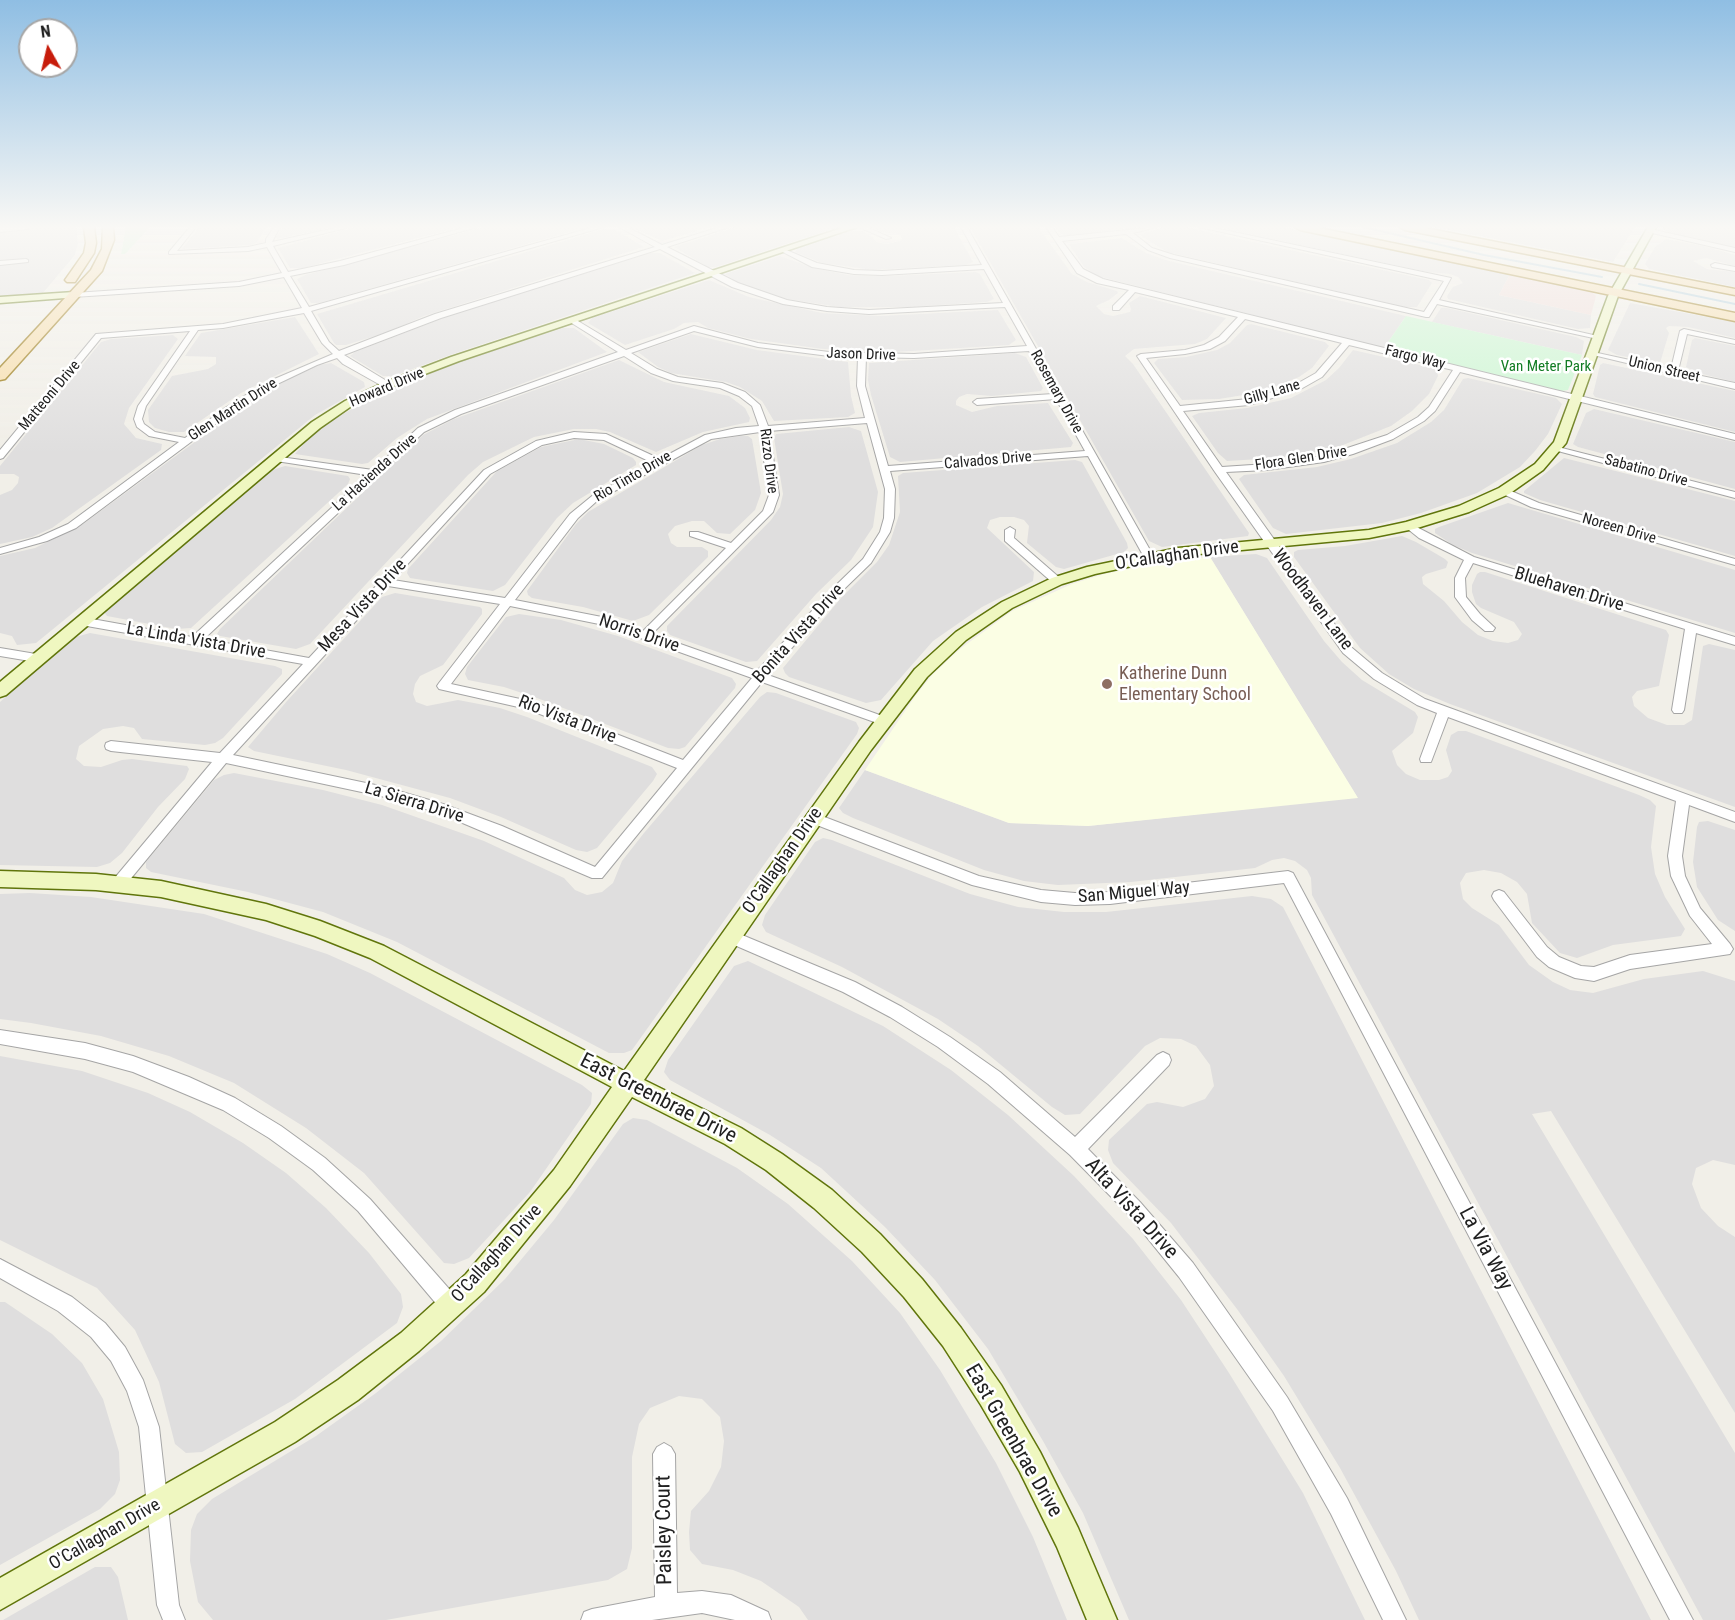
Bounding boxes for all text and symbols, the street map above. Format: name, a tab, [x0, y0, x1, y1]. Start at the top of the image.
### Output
north arrow	[18, 18, 78, 78]
text: N	[40, 22, 52, 42]
street label: Fargo Way	[1383, 342, 1447, 374]
street label: Jason Drive	[826, 345, 896, 365]
street label: Rosemary Drive	[1026, 347, 1086, 437]
street label: Union Street	[1627, 353, 1701, 387]
street label: Matteoni Drive	[15, 357, 85, 435]
park label: Van Meter Park	[1501, 358, 1591, 376]
street label: Howard Drive	[347, 364, 427, 412]
street label: Glen Martin Drive	[185, 375, 281, 445]
street label: Gilly Lane	[1242, 376, 1302, 410]
street label: Rizzo Drive	[755, 427, 781, 495]
street label: La Hacienda Drive	[329, 431, 421, 515]
street label: Flora Glen Drive	[1254, 443, 1348, 475]
street label: Rio Tinto Drive	[591, 448, 675, 506]
street label: Calvados Drive	[943, 448, 1033, 474]
street label: Sabatino Drive	[1602, 451, 1690, 491]
street label: Noreen Drive	[1580, 510, 1658, 548]
street label: O'Callaghan Drive	[1114, 537, 1240, 575]
street label: Woodhaven Lane	[1267, 545, 1357, 655]
street label: Mesa Vista Drive	[314, 555, 412, 657]
street label: Bluehaven Drive	[1512, 563, 1626, 617]
street label: Bonita Vista Drive	[749, 580, 849, 688]
street label: Norris Drive	[596, 610, 682, 658]
street label: La Linda Vista Drive	[125, 618, 267, 664]
place label: Katherine Dunn Elementary School	[1119, 663, 1251, 706]
marker: Katherine Dunn Elementary School	[1100, 677, 1114, 691]
street label: Rio Vista Drive	[515, 691, 619, 749]
street label: La Sierra Drive	[362, 778, 466, 828]
street label: O'Callaghan Drive	[738, 804, 828, 918]
street label: San Miguel Way	[1077, 877, 1191, 909]
street label: East Greenbrae Drive	[575, 1049, 741, 1149]
street label: Alta Vista Drive	[1079, 1153, 1183, 1265]
street label: O'Callaghan Drive	[447, 1200, 547, 1308]
street label: La Via Way	[1453, 1203, 1517, 1295]
street label: East Greenbrae Drive	[959, 1360, 1067, 1522]
street label: Paisley Court	[651, 1475, 679, 1585]
street label: O'Callaghan Drive	[46, 1494, 164, 1576]

